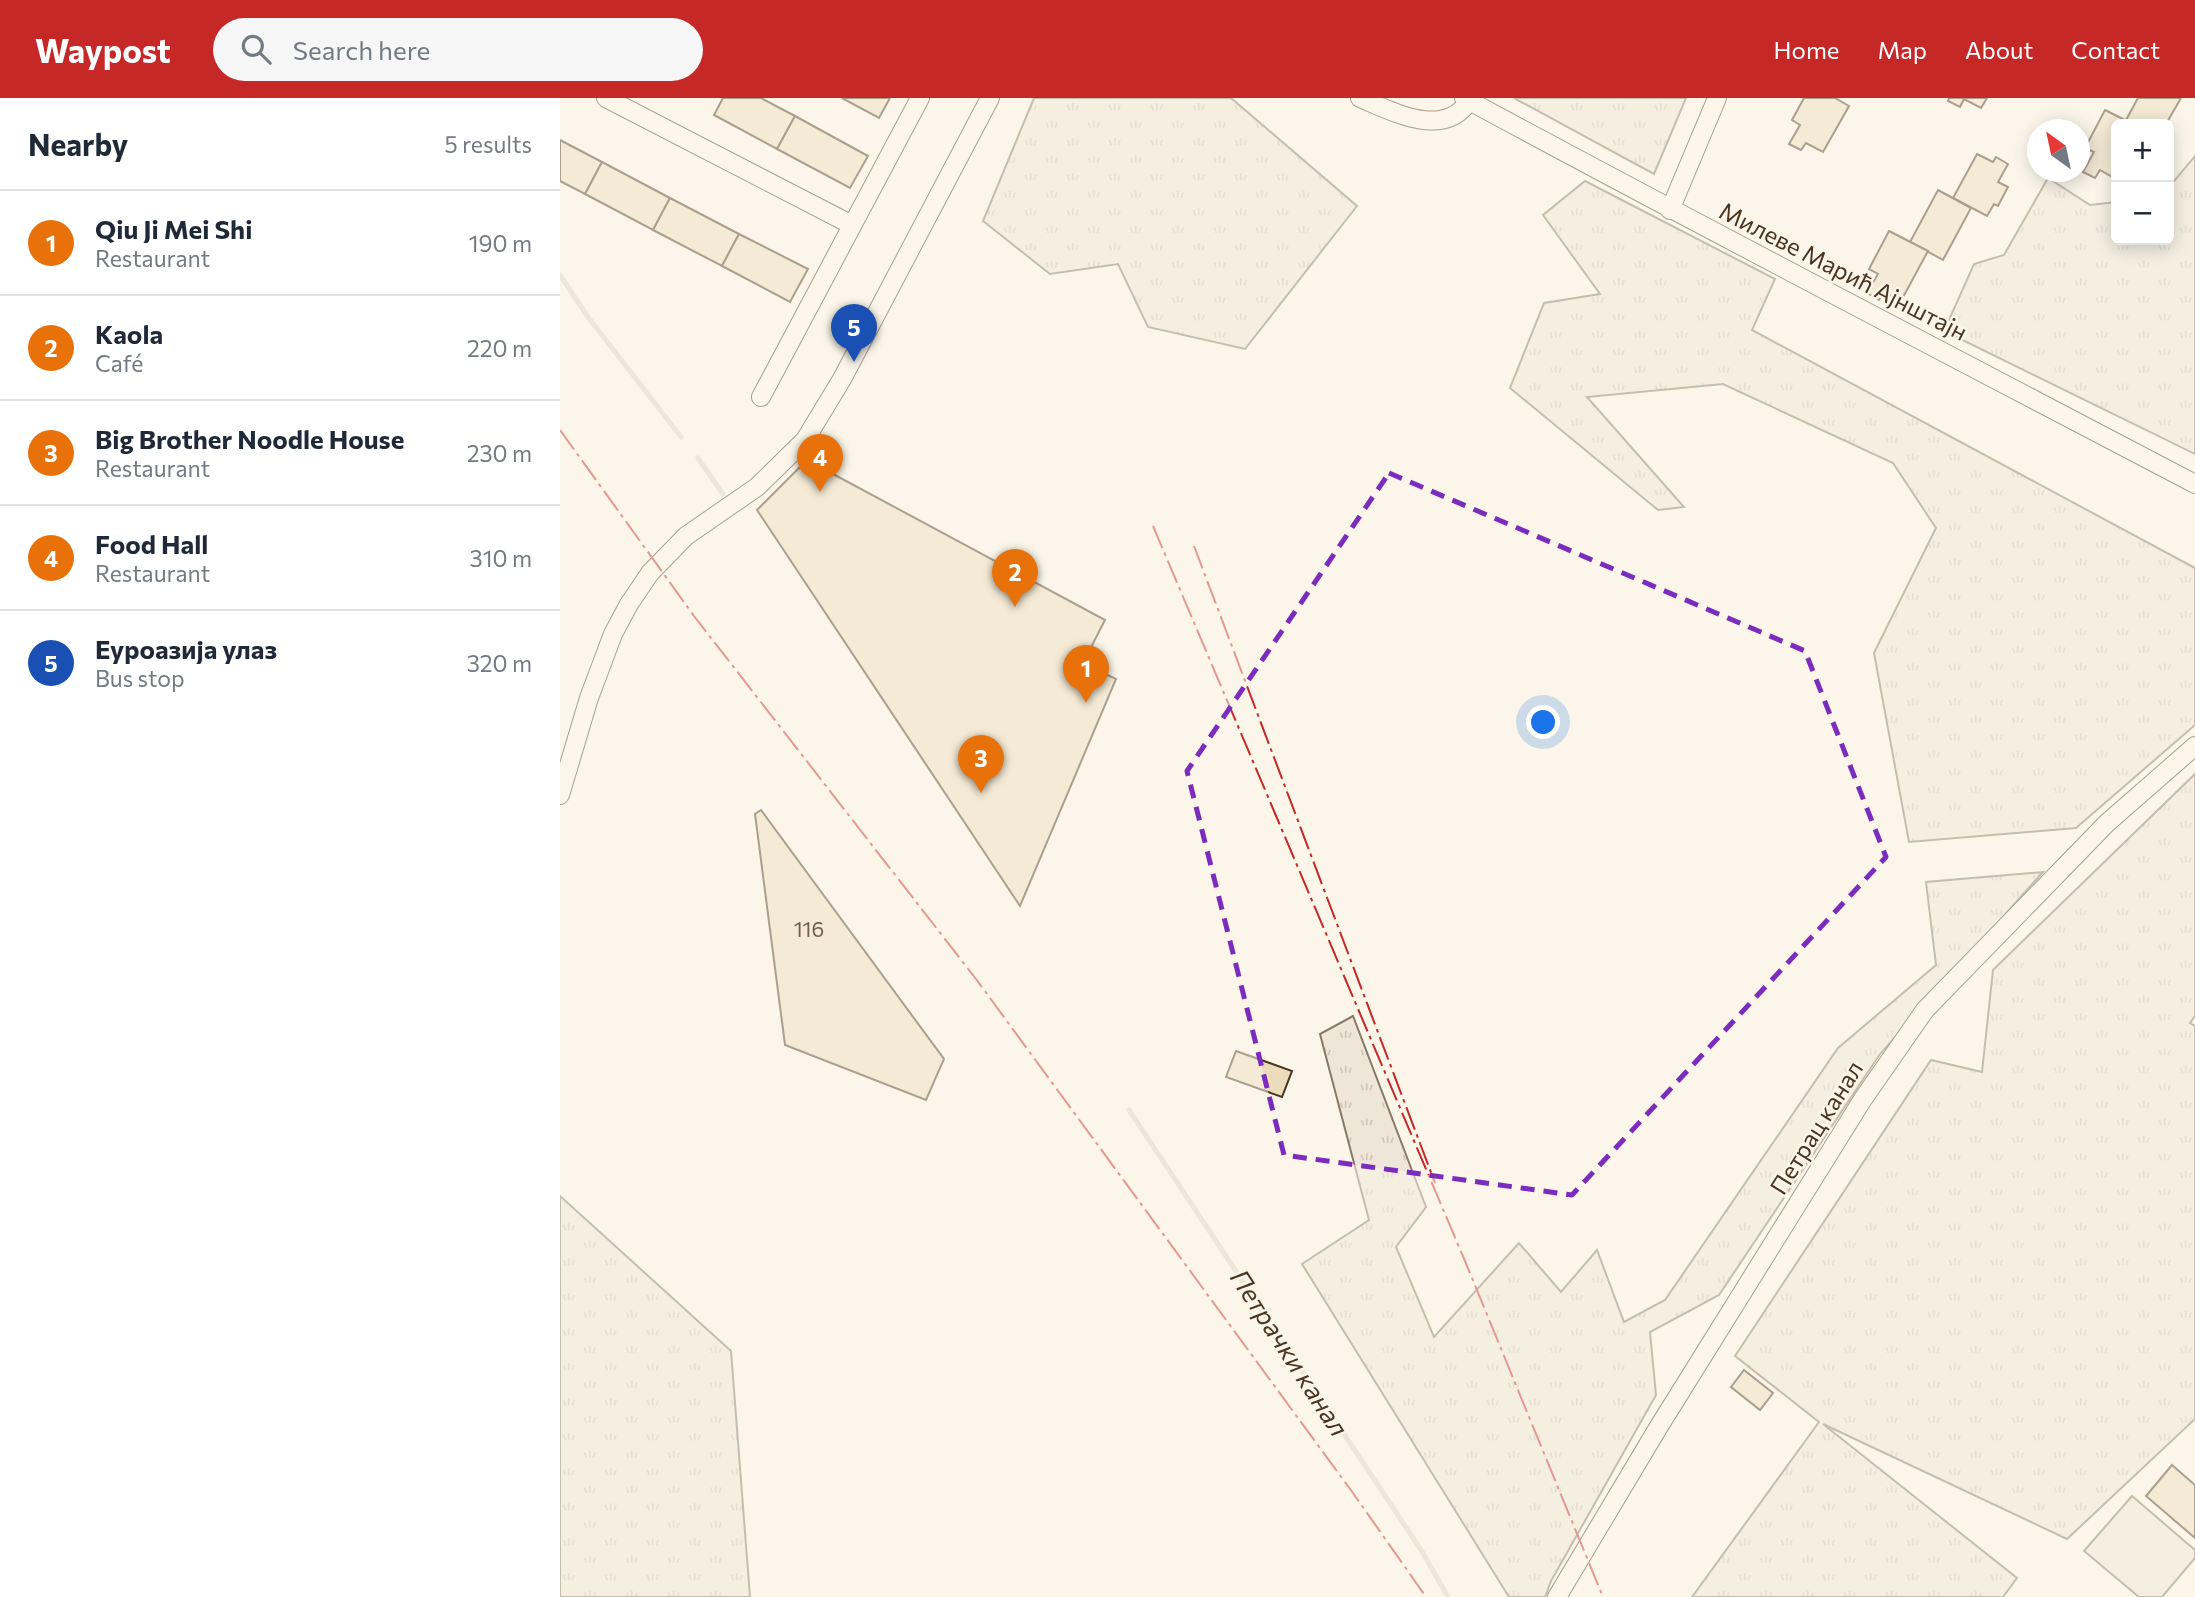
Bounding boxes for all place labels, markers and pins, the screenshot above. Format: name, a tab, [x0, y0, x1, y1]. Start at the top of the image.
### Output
pin: 5	[831, 304, 877, 362]
pin: 4	[797, 434, 843, 492]
pin: 2	[992, 549, 1038, 607]
pin: 1	[1063, 645, 1109, 703]
pin: 3	[958, 735, 1004, 793]

